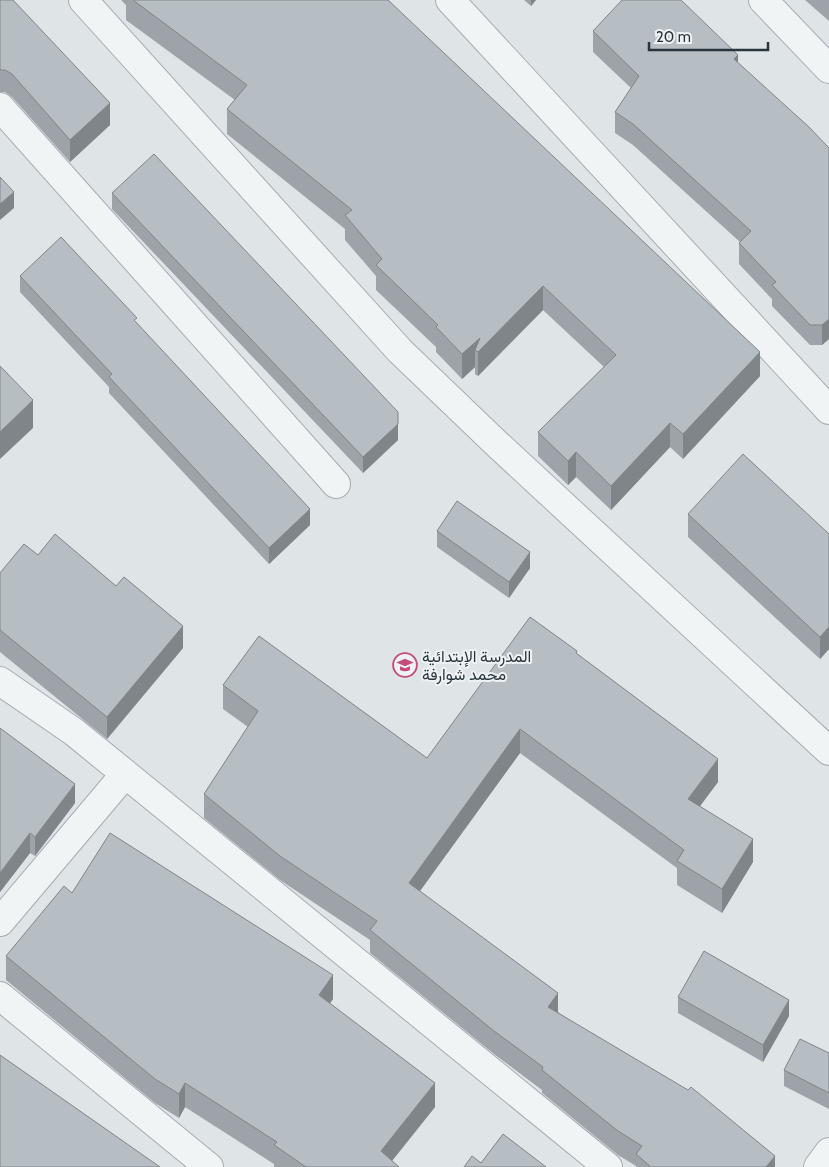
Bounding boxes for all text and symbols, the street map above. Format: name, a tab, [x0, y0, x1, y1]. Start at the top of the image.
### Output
scale bar	[649, 20, 768, 52]
text: 20 m	[656, 28, 691, 46]
place label: المدرسة الإبتدائية محمد شوارفة	[422, 647, 531, 685]
school or university icon: المدرسة الإبتدائية محمد شوارفة	[392, 652, 418, 678]

